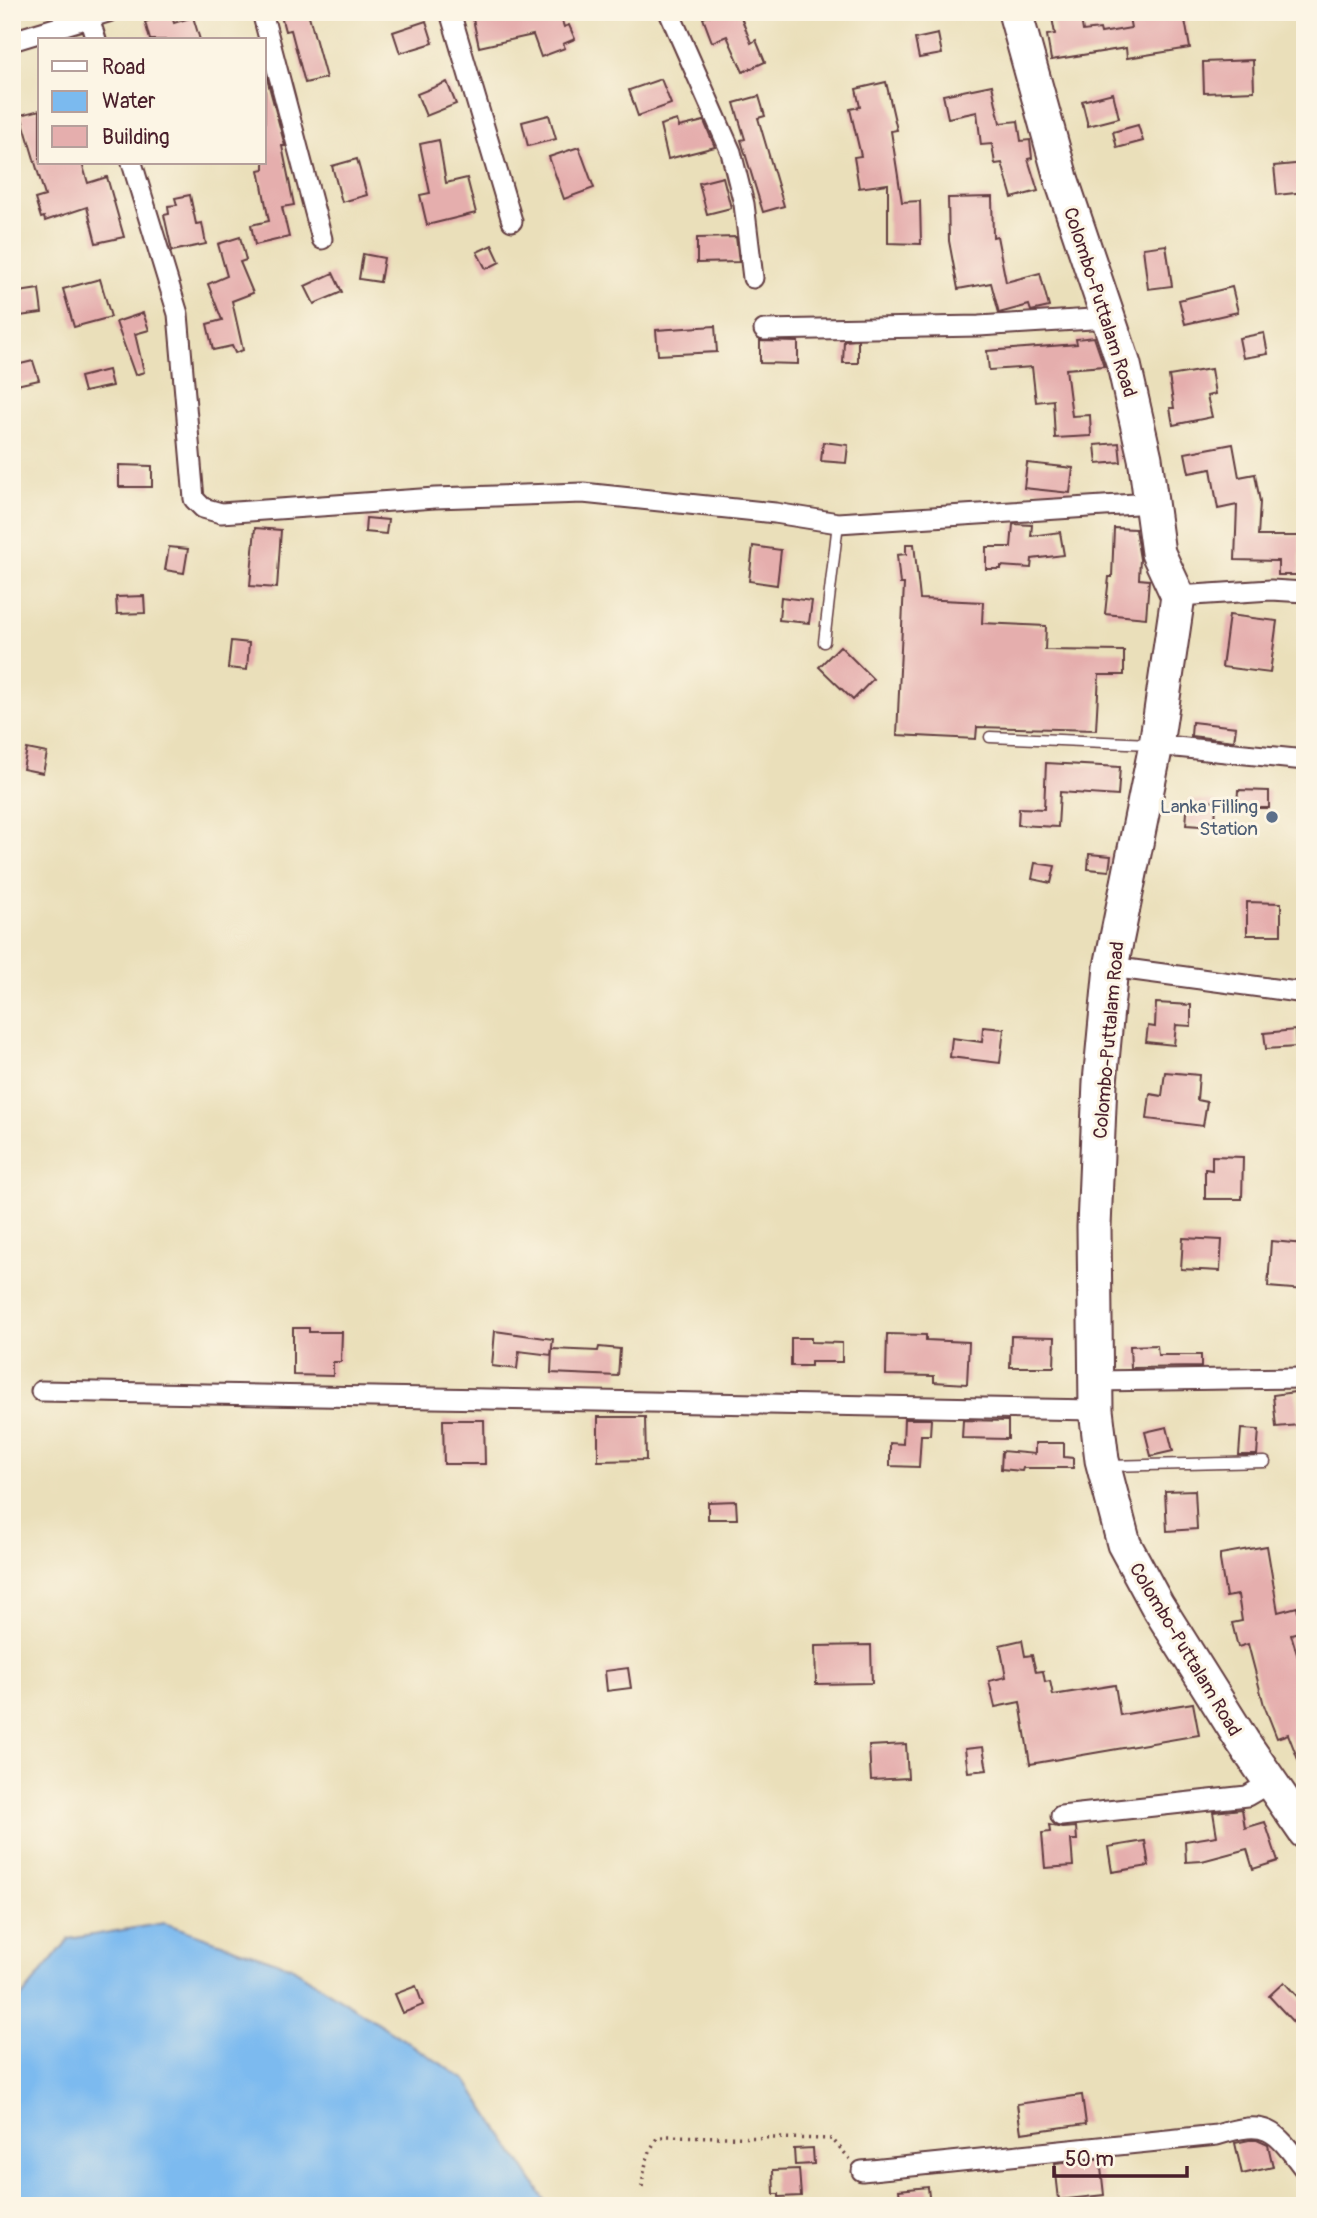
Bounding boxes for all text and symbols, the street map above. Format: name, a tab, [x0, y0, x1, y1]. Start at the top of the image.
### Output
legend	[38, 38, 266, 164]
text: Road	[102, 54, 146, 81]
text: Water	[102, 88, 156, 115]
text: Building	[102, 124, 169, 151]
street label: Colombo-Puttalam Road	[1058, 204, 1142, 400]
place label: Lanka Filling Station	[1160, 795, 1258, 841]
marker: Lanka Filling Station	[1264, 809, 1280, 825]
street label: Colombo-Puttalam Road	[1088, 940, 1130, 1140]
street label: Colombo-Puttalam Road	[1124, 1558, 1246, 1741]
scale bar	[1054, 2134, 1188, 2178]
text: 50 m	[1065, 2146, 1114, 2173]

